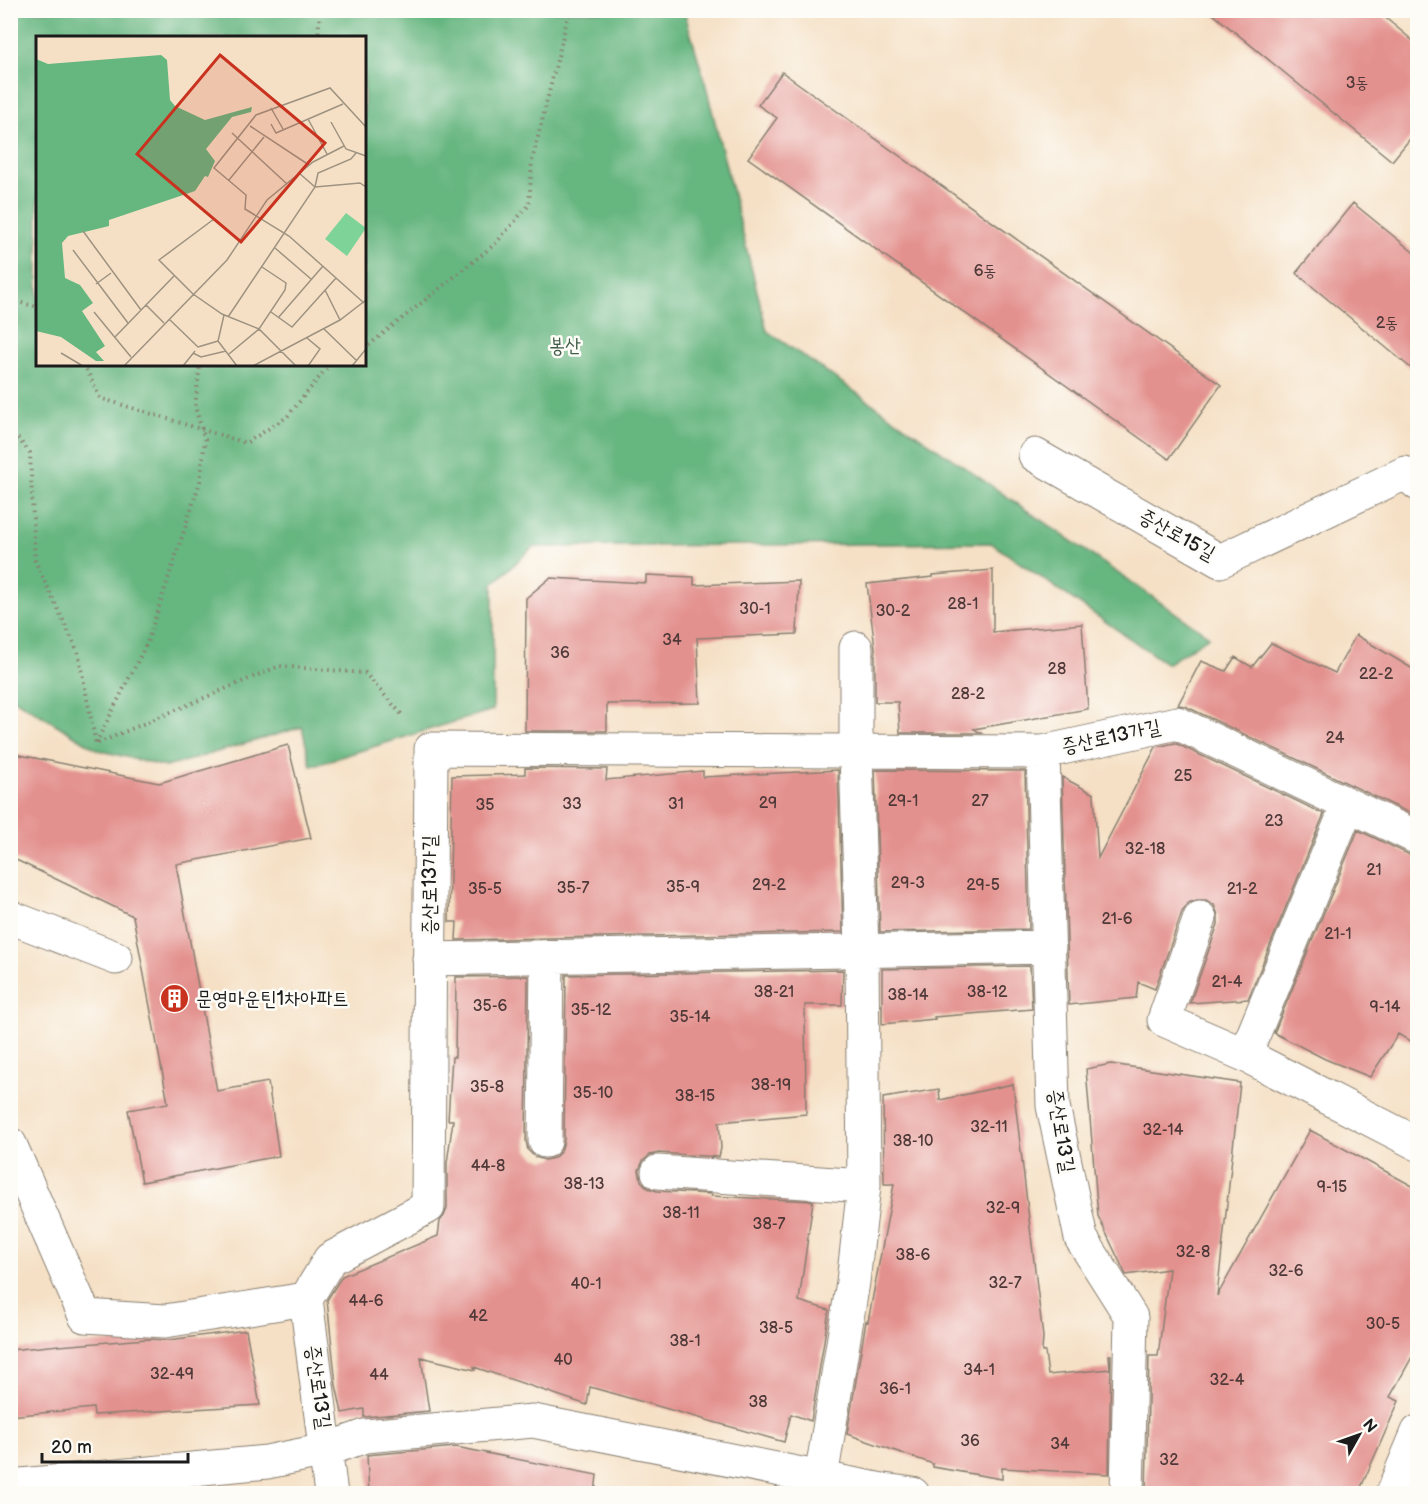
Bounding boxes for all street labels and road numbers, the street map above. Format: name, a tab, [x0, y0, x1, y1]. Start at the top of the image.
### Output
street label: 증산로15길	[1135, 504, 1219, 566]
street label: 증산로13가길	[1059, 715, 1163, 759]
street label: 증산로13가길	[418, 835, 442, 935]
street label: 증산로13길	[1043, 1087, 1079, 1175]
street label: 증산로13길	[300, 1344, 336, 1430]

